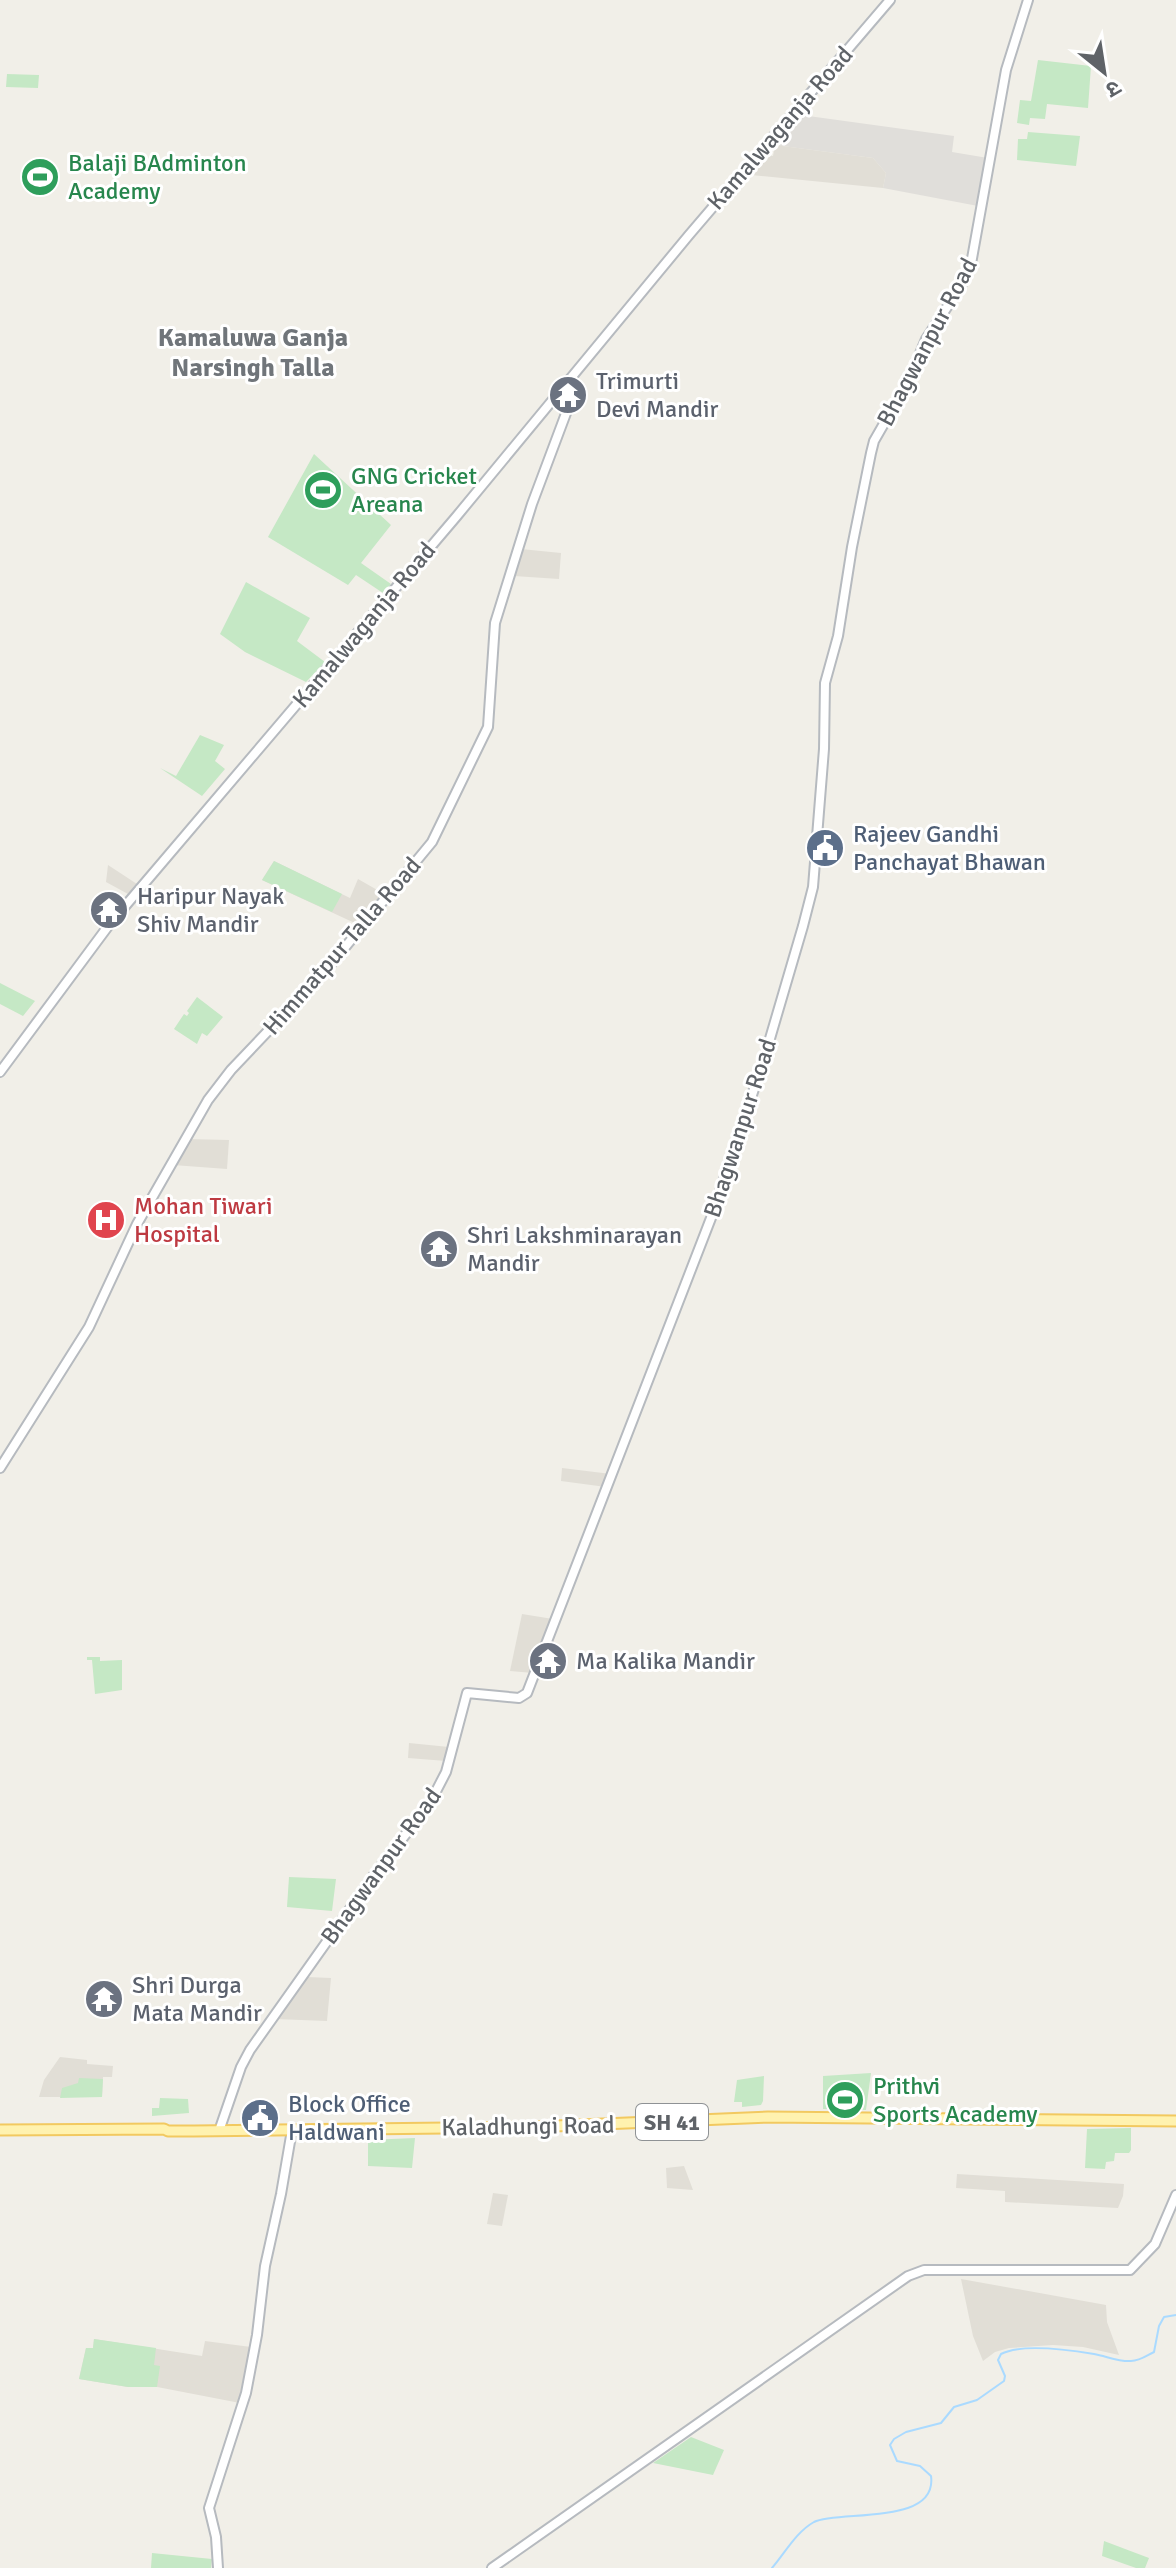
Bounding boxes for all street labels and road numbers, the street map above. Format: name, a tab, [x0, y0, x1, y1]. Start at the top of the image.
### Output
street label: Kamalwaganja Road	[701, 40, 859, 216]
street label: Bhagwanpur Road	[870, 253, 984, 431]
street label: Kamalwaganja Road	[286, 536, 442, 714]
street label: Himmatpur Talla Road	[257, 851, 427, 1041]
street label: Bhagwanpur Road	[697, 1035, 783, 1221]
street label: Bhagwanpur Road	[314, 1782, 448, 1950]
road number: SH 41	[636, 2104, 708, 2140]
street label: Kaladhungi Road	[441, 2109, 615, 2143]

